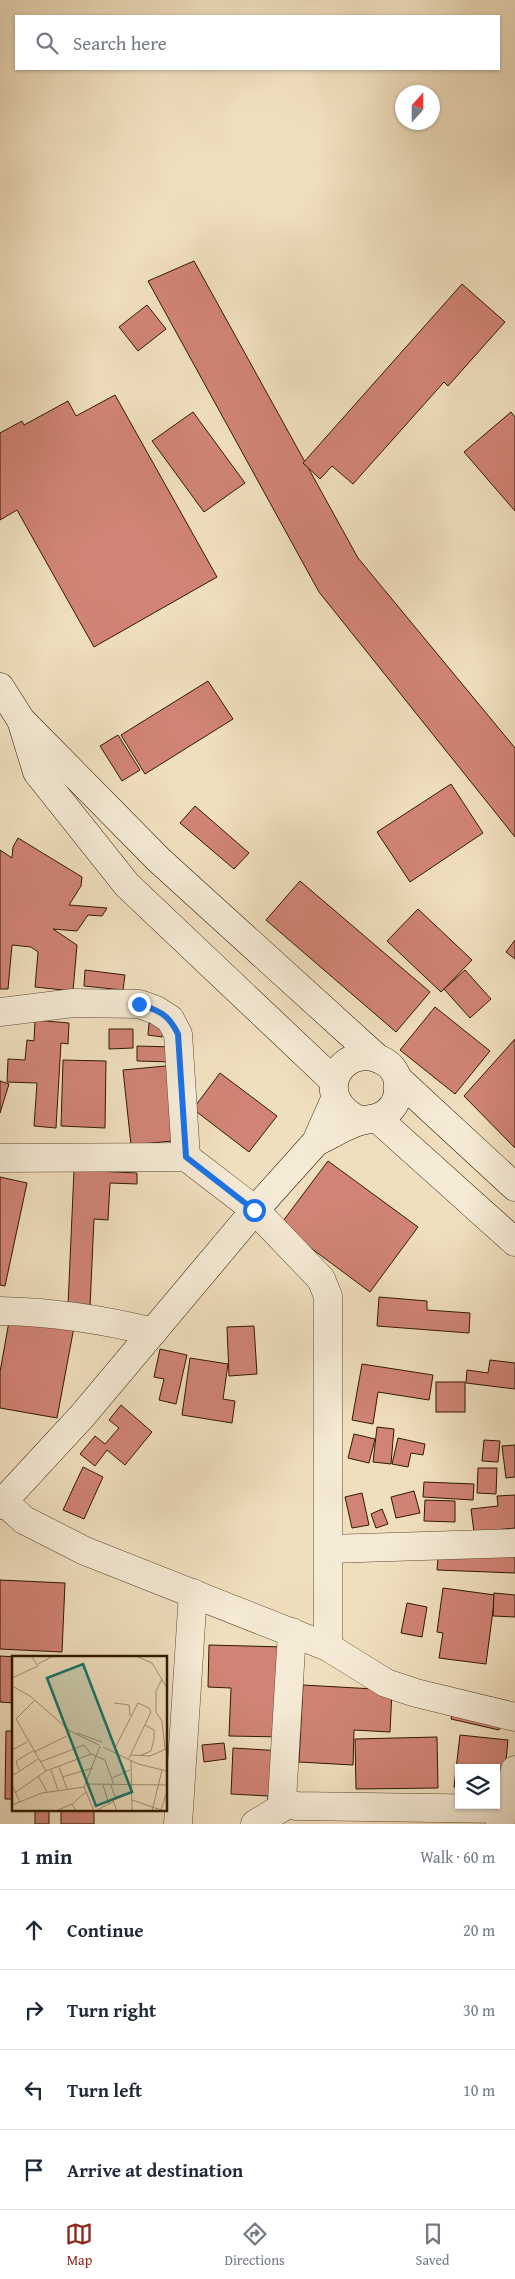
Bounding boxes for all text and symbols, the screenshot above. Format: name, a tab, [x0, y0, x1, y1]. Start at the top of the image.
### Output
search box	[15, 15, 500, 70]
icon: search	[33, 29, 61, 57]
text: Search here	[73, 29, 167, 57]
north arrow	[395, 85, 440, 130]
route end	[128, 993, 151, 1016]
route start	[243, 1199, 266, 1222]
inset map	[12, 1656, 168, 1812]
map controls	[455, 1764, 500, 1809]
button: layers	[455, 1764, 500, 1809]
text: 1 min	[20, 1841, 72, 1872]
text: Walk · 60 m	[420, 1845, 495, 1869]
icon: ahead	[20, 1916, 48, 1944]
text: Continue	[67, 1916, 144, 1944]
text: 20 m	[463, 1918, 495, 1942]
icon: right	[20, 1996, 48, 2024]
text: Turn right	[67, 1996, 156, 2024]
text: 30 m	[463, 1998, 495, 2022]
icon: left	[20, 2076, 48, 2104]
text: Turn left	[67, 2076, 142, 2104]
text: 10 m	[463, 2078, 495, 2102]
icon: arrive	[20, 2156, 48, 2184]
text: Arrive at destination	[67, 2156, 243, 2184]
tab: Map	[65, 2220, 93, 2270]
tab: Directions	[224, 2220, 285, 2270]
tab: Saved	[416, 2220, 450, 2270]

